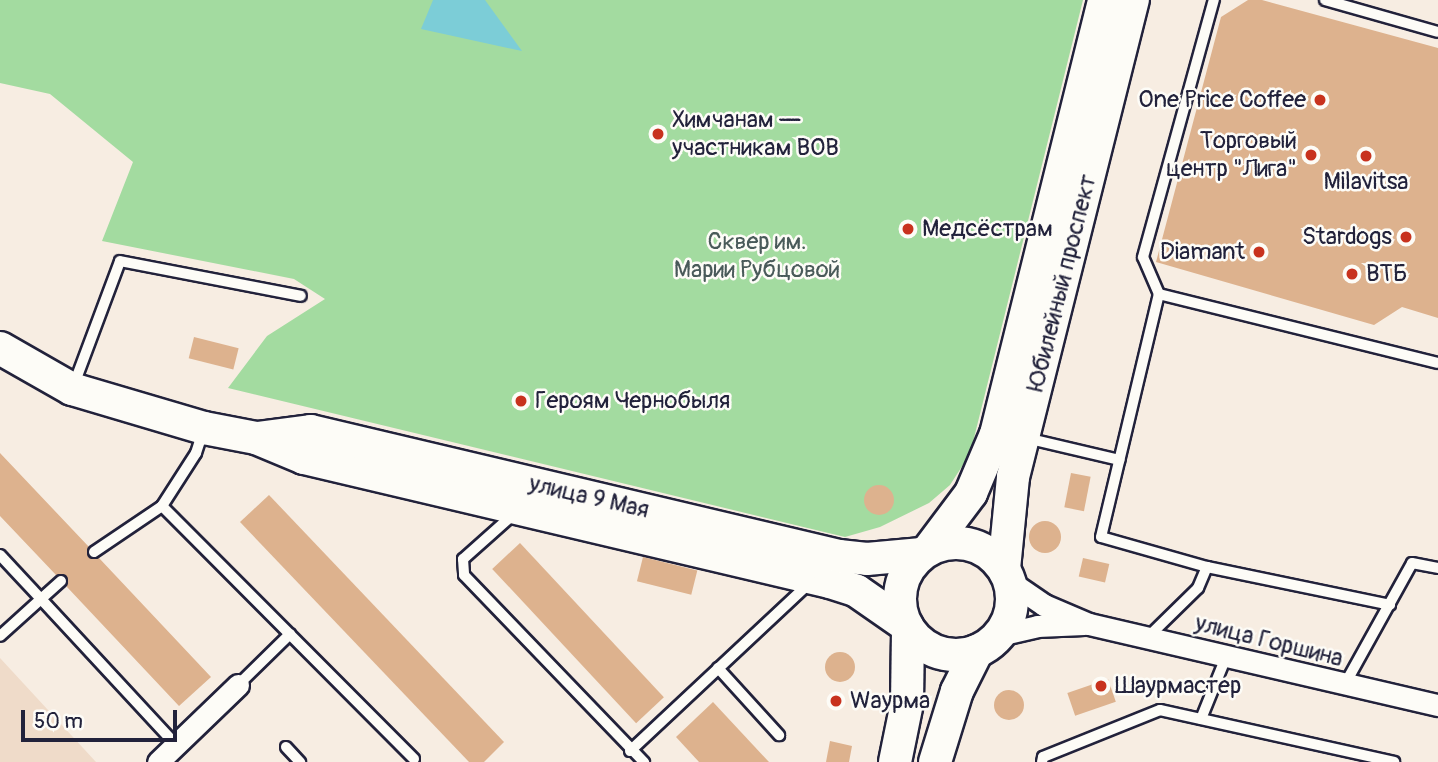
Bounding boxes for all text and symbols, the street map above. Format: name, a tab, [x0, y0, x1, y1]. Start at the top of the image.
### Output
place label: One Price Coffee	[1138, 86, 1306, 114]
marker: One Price Coffee	[1312, 92, 1328, 108]
place label: Химчанам — участникам ВОВ	[672, 106, 839, 162]
marker: Химчанам — участникам ВОВ	[650, 126, 666, 142]
place label: Торговый центр "Лига"	[1166, 127, 1297, 183]
marker: Торговый центр "Лига"	[1303, 147, 1319, 163]
marker: Milavitsa	[1358, 148, 1374, 164]
place label: Milavitsa	[1323, 168, 1409, 196]
street label: Юбилейный проспект	[1021, 172, 1103, 394]
place label: Медсёстрам	[922, 215, 1053, 243]
marker: Медсёстрам	[900, 221, 916, 237]
place label: Stardogs	[1302, 223, 1392, 251]
park label: Сквер им. Марии Рубцовой	[674, 228, 840, 284]
marker: Stardogs	[1398, 229, 1414, 245]
place label: Diamant	[1160, 238, 1245, 266]
marker: Diamant	[1251, 244, 1267, 260]
place label: ВТБ	[1366, 260, 1407, 288]
marker: ВТБ	[1344, 266, 1360, 282]
place label: Героям Чернобыля	[535, 387, 730, 415]
marker: Героям Чернобыля	[513, 393, 529, 409]
street label: улица 9 Мая	[526, 469, 652, 525]
street label: улица Горшина	[1192, 609, 1346, 673]
place label: Шаурмастер	[1115, 672, 1241, 700]
marker: Шаурмастер	[1093, 678, 1109, 694]
place label: Wаурма	[850, 687, 930, 715]
marker: Wаурма	[828, 693, 844, 709]
scale bar	[24, 696, 180, 740]
text: 50 m	[34, 708, 83, 735]

